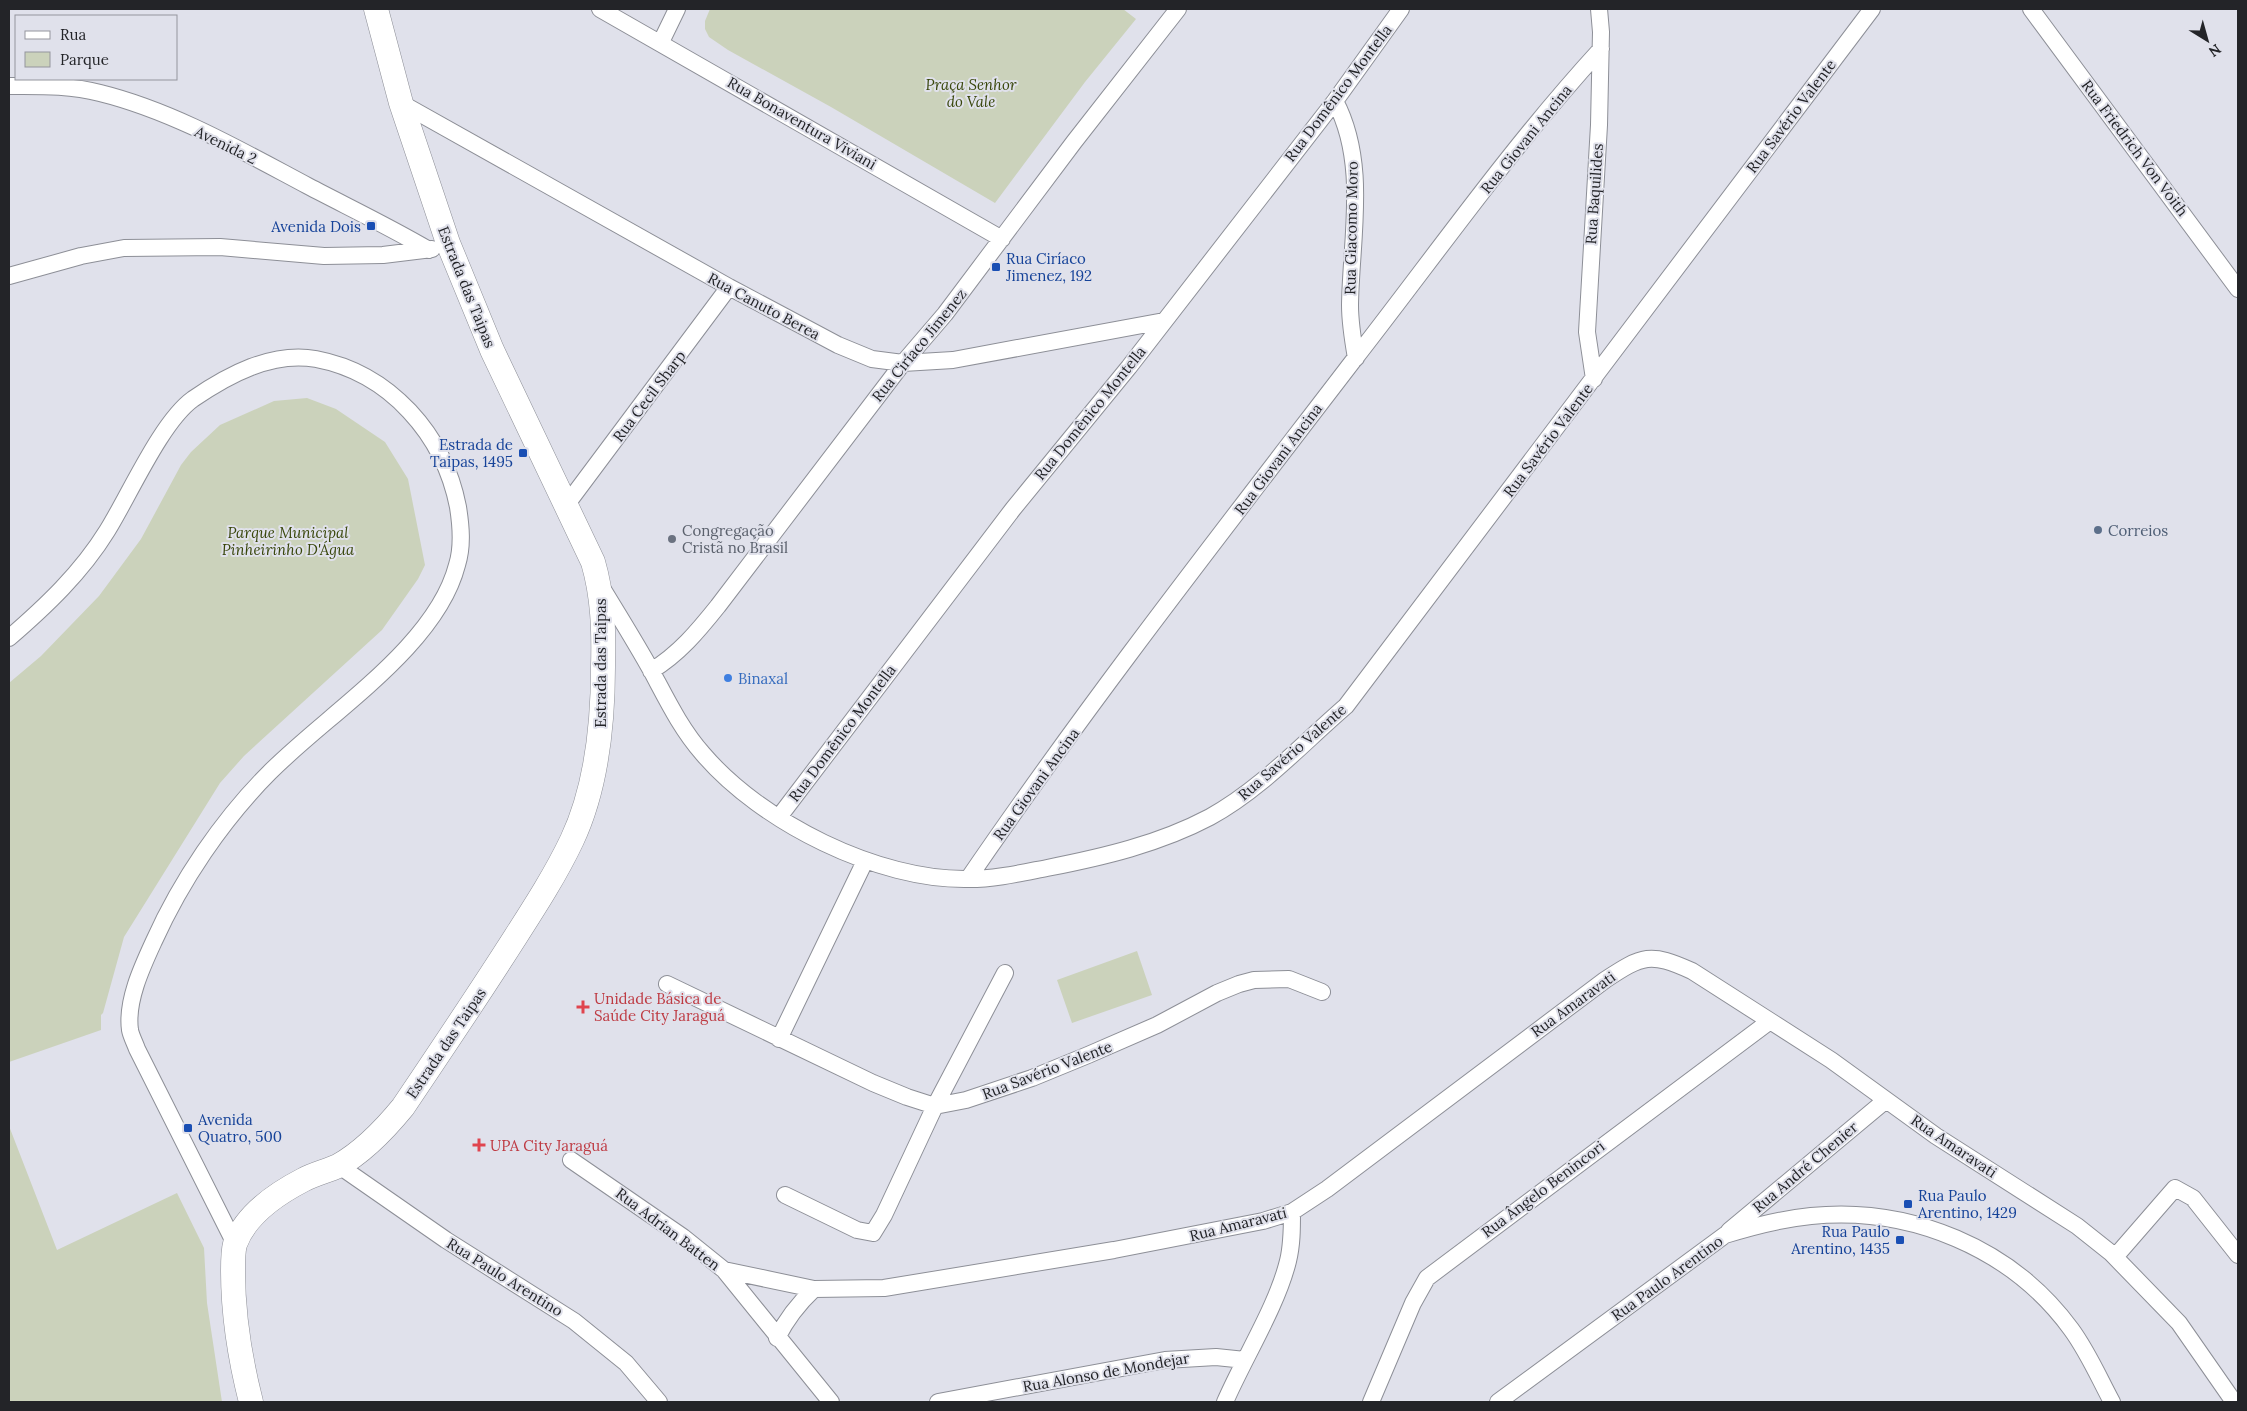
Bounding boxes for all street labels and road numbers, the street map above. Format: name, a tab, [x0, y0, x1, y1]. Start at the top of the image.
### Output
street label: Rua Domênico Montella	[1280, 20, 1396, 165]
street label: Rua Savério Valente	[1742, 55, 1840, 177]
street label: Rua Bonaventura Viviani	[724, 73, 880, 173]
street label: Rua Friedrich Von Voith	[2078, 76, 2192, 220]
street label: Rua Giovani Ancina	[1476, 81, 1576, 197]
street label: Avenida 2	[191, 121, 260, 168]
street label: Rua Baquilides	[1581, 143, 1607, 245]
street label: Rua Giacomo Moro	[1340, 161, 1362, 295]
street label: Estrada das Taipas	[434, 223, 500, 351]
street label: Rua Canuto Berea	[705, 268, 824, 344]
street label: Rua Ciríaco Jimenez	[868, 285, 970, 405]
street label: Rua Domênico Montella	[1030, 342, 1150, 484]
street label: Rua Cecil Sharp	[608, 347, 690, 445]
street label: Rua Savério Valente	[1499, 379, 1597, 501]
street label: Rua Giovani Ancina	[1230, 399, 1326, 518]
street label: Estrada das Taipas	[591, 598, 610, 728]
street label: Rua Domênico Montella	[784, 660, 900, 805]
street label: Rua Savério Valente	[1234, 700, 1350, 804]
street label: Rua Giovani Ancina	[989, 724, 1083, 844]
street label: Rua Amaravati	[1527, 967, 1619, 1041]
street label: Estrada das Taipas	[402, 984, 490, 1102]
street label: Rua Savério Valente	[979, 1036, 1115, 1104]
street label: Rua Amaravati	[1907, 1110, 2001, 1182]
street label: Rua André Chenier	[1749, 1117, 1862, 1217]
street label: Rua Ângelo Benincori	[1478, 1137, 1608, 1241]
street label: Rua Adrian Batten	[612, 1184, 724, 1274]
street label: Rua Amaravati	[1187, 1203, 1289, 1245]
street label: Rua Paulo Arentino	[1608, 1231, 1727, 1325]
street label: Rua Paulo Arentino	[443, 1234, 567, 1320]
street label: Rua Alonso de Mondejar	[1021, 1348, 1191, 1396]

